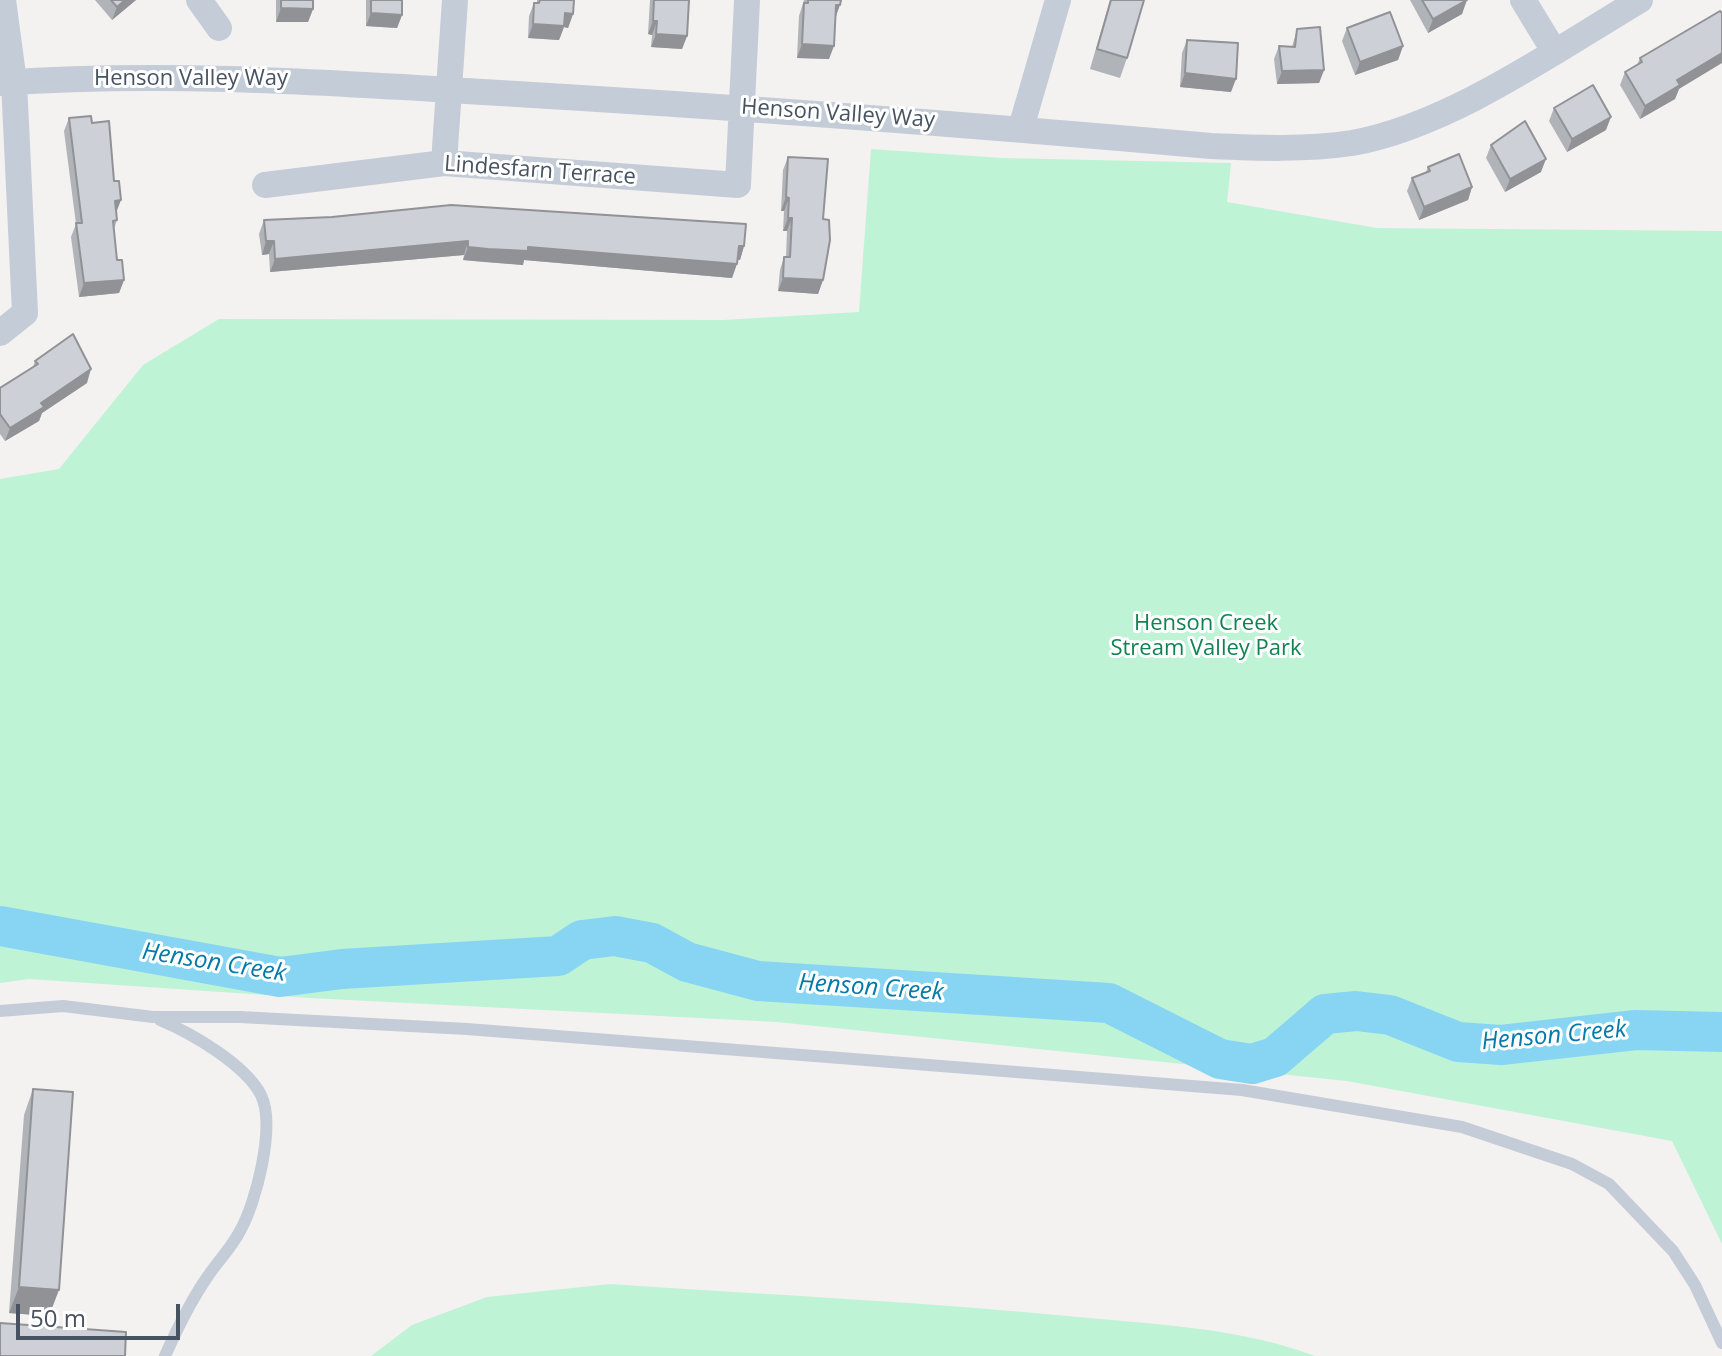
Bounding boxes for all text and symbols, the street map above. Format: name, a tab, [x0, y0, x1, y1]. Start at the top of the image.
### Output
street label: Henson Valley Way	[94, 66, 288, 92]
street label: Henson Valley Way	[740, 94, 936, 134]
street label: Lindesfarn Terrace	[443, 151, 637, 191]
park label: Henson Creek Stream Valley Park	[1110, 611, 1302, 662]
water label: Henson Creek	[140, 937, 288, 989]
water label: Henson Creek	[798, 969, 944, 1007]
water label: Henson Creek	[1480, 1015, 1628, 1057]
scale bar	[20, 1288, 184, 1338]
text: 50 m	[30, 1301, 86, 1334]

